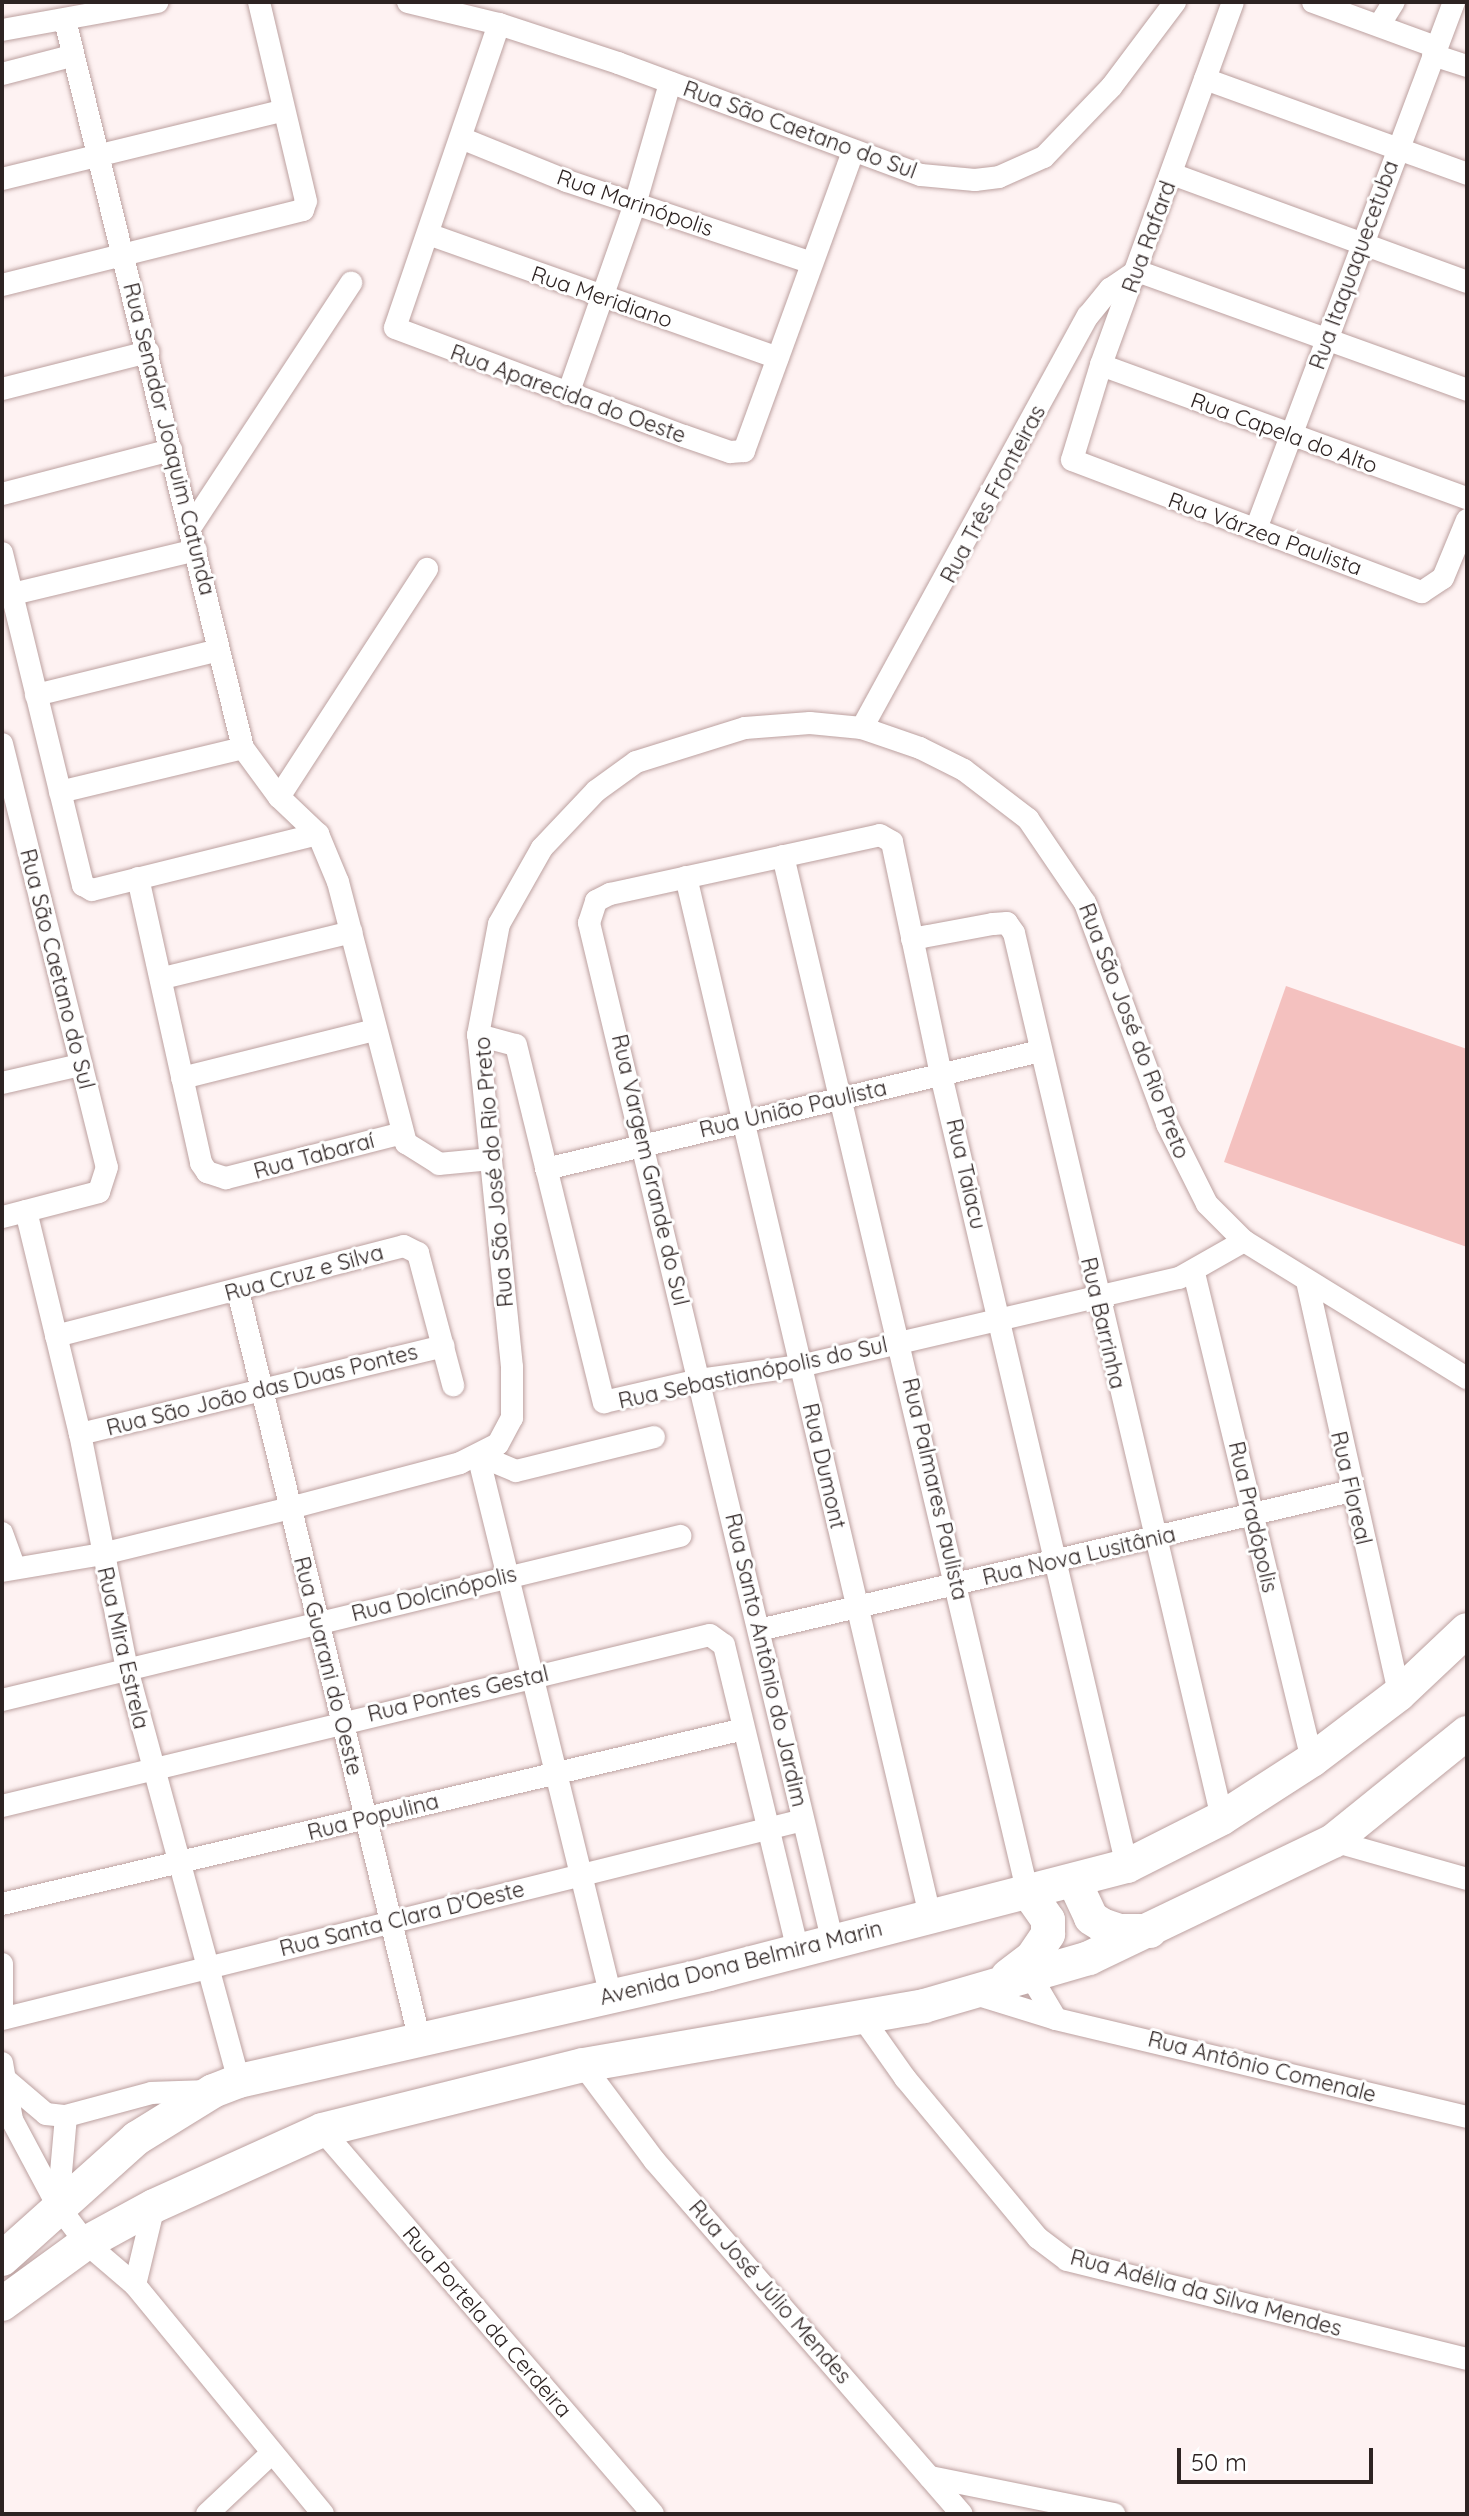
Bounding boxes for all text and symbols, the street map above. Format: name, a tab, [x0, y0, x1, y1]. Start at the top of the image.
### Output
street label: Rua São Caetano do Sul	[679, 75, 921, 185]
street label: Rua Itaquaquecetuba	[1304, 157, 1404, 373]
street label: Rua Marinópolis	[553, 164, 717, 242]
street label: Rua Rafard	[1117, 177, 1181, 297]
street label: Rua Meridiano	[528, 260, 676, 334]
street label: Rua Senador Joaquim Catunda	[117, 280, 221, 598]
street label: Rua Aparecida do Oeste	[447, 339, 689, 449]
street label: Rua Capela do Alto	[1187, 387, 1381, 479]
street label: Rua Três Fronteiras	[935, 401, 1051, 587]
street label: Rua Várzea Paulista	[1165, 487, 1365, 581]
street label: Rua São Caetano do Sul	[14, 846, 100, 1092]
street label: Rua São José do Rio Preto	[1073, 900, 1195, 1162]
street label: Rua Vargem Grande do Sul	[606, 1032, 694, 1308]
street label: Rua São José do Rio Preto	[469, 1036, 519, 1308]
street label: Rua União Paulista	[697, 1075, 889, 1143]
street label: Rua Taiacu	[940, 1116, 992, 1232]
street label: Rua Tabaraí	[251, 1127, 377, 1185]
street label: Rua Cruz e Silva	[222, 1239, 386, 1307]
street label: Rua Barrinha	[1075, 1255, 1131, 1391]
street label: Rua Sebastianópolis do Sul	[616, 1332, 890, 1414]
street label: Rua São João das Duas Pontes	[104, 1339, 420, 1441]
street label: Rua Palmares Paulista	[897, 1375, 973, 1603]
street label: Rua Dumont	[797, 1401, 851, 1531]
street label: Rua Floreal	[1325, 1429, 1377, 1547]
street label: Rua Pradópolis	[1223, 1439, 1283, 1595]
street label: Rua Santo Antônio do Jardim	[719, 1511, 813, 1809]
street label: Rua Nova Lusitânia	[980, 1521, 1178, 1591]
street label: Rua Guarani do Oeste	[288, 1554, 368, 1778]
street label: Rua Dolcinópolis	[349, 1561, 519, 1627]
street label: Rua Mira Estrela	[91, 1564, 155, 1732]
street label: Rua Pontes Gestal	[365, 1660, 551, 1728]
street label: Rua Populina	[305, 1788, 441, 1846]
street label: Rua Santa Clara D'Oeste	[277, 1876, 527, 1962]
street label: Avenida Dona Belmira Marin	[597, 1915, 885, 2011]
street label: Rua Antônio Comenale	[1145, 2026, 1379, 2108]
street label: Rua José Júlio Mendes	[683, 2195, 857, 2389]
street label: Rua Portela da Cerdeira	[397, 2221, 577, 2423]
street label: Rua Adélia da Silva Mendes	[1067, 2244, 1345, 2342]
scale bar	[1181, 2432, 1377, 2482]
text: 50 m	[1191, 2447, 1247, 2477]

